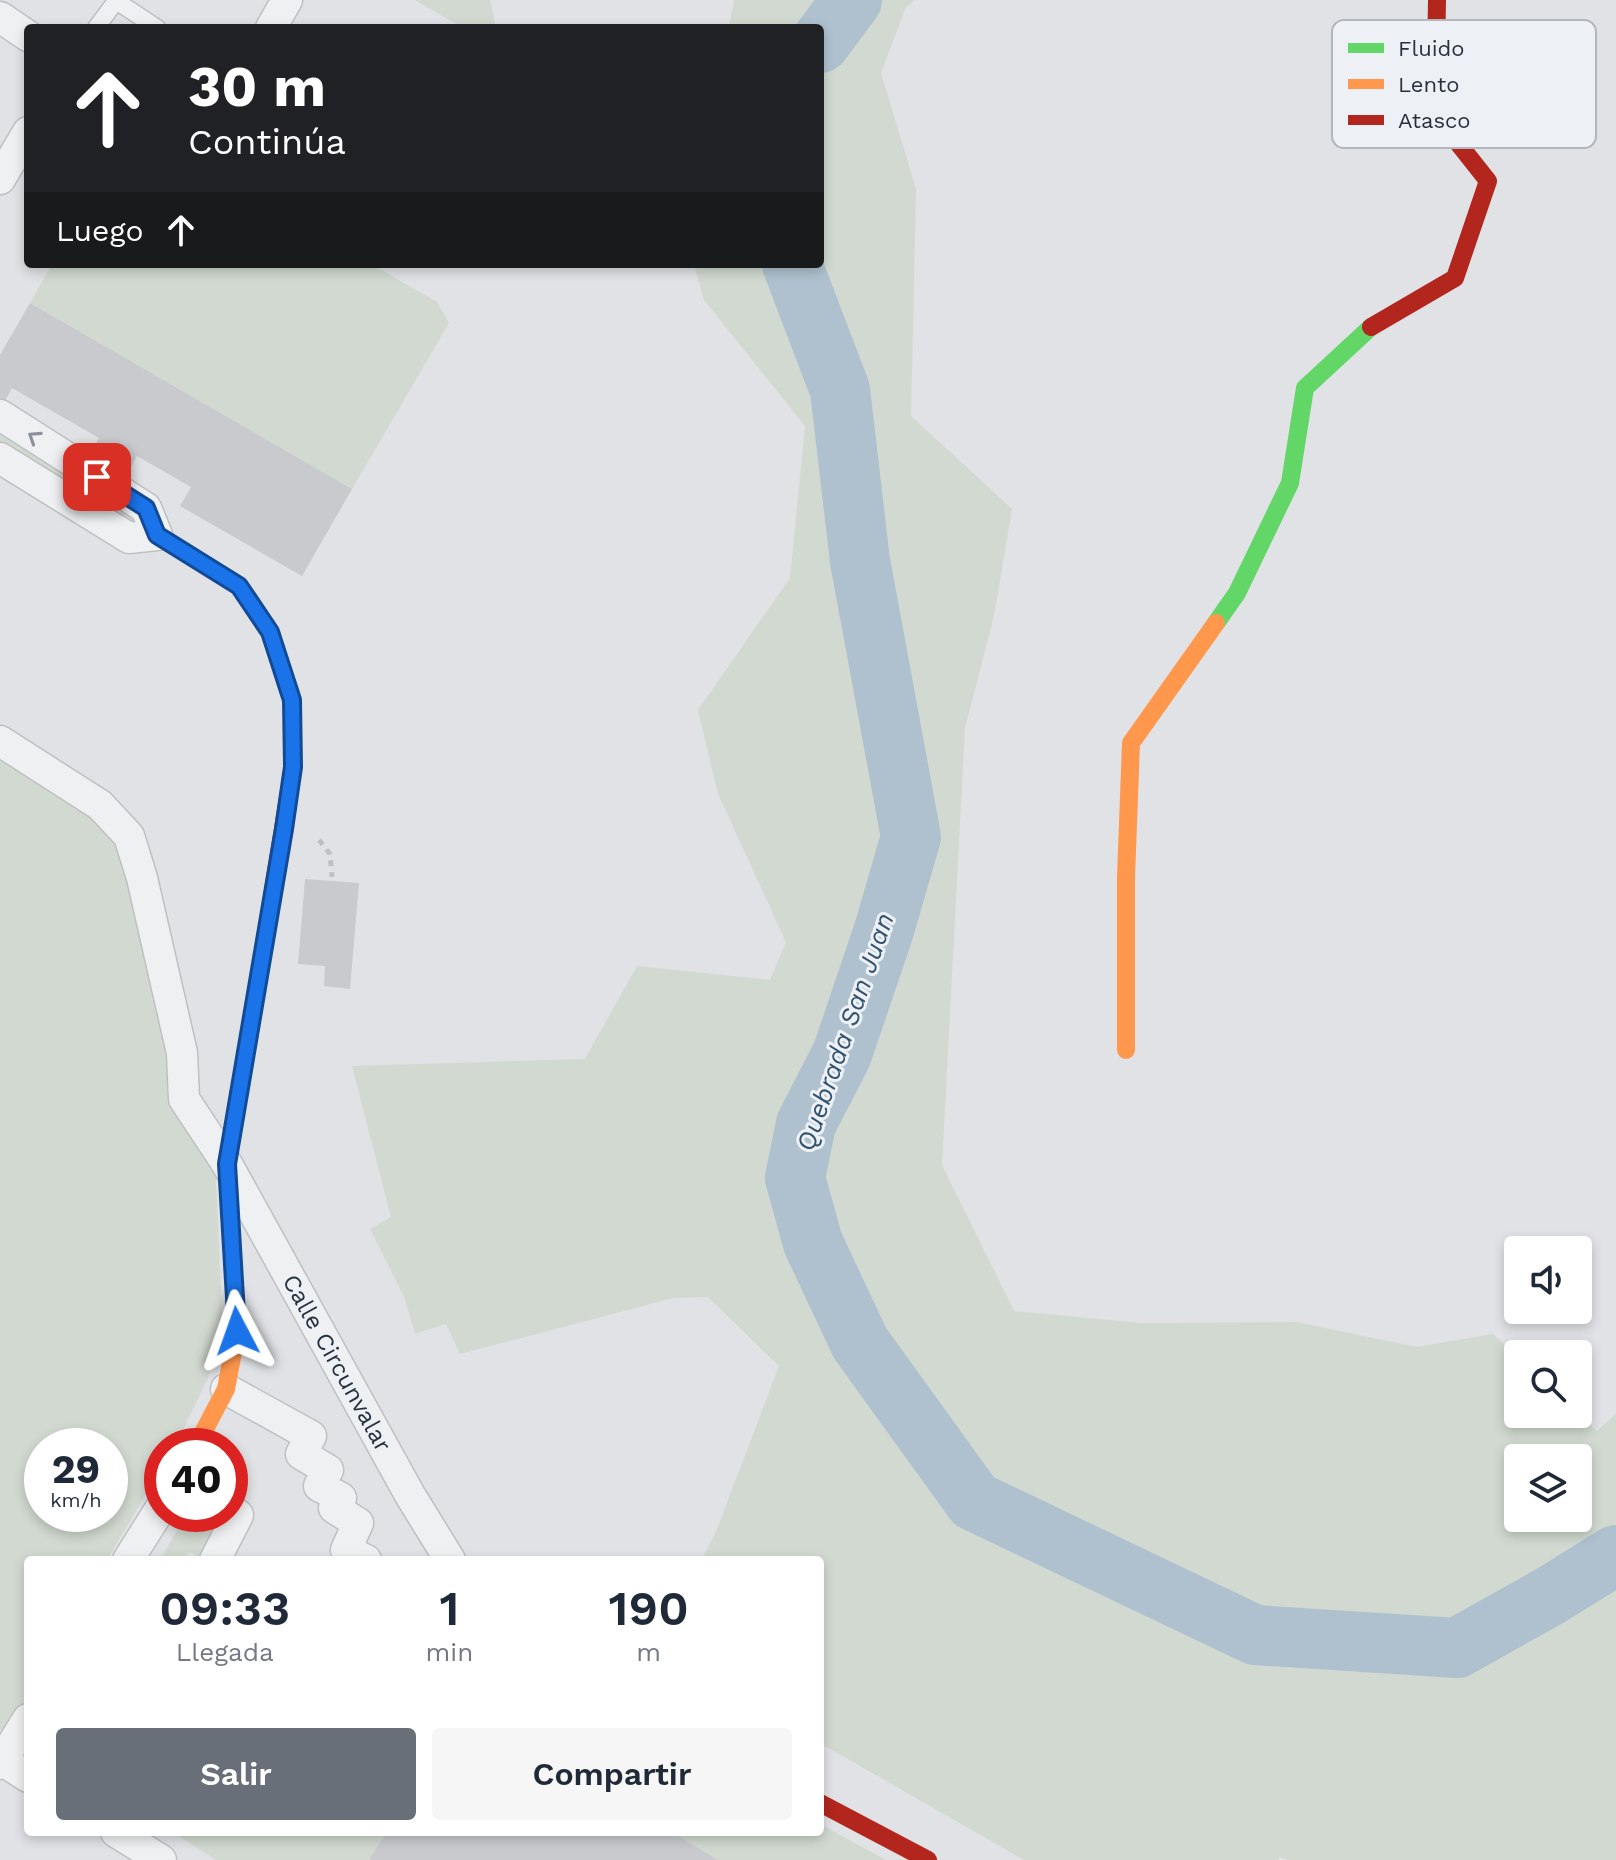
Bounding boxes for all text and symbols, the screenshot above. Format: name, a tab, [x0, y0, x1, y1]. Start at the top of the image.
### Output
legend	[1332, 20, 1596, 148]
text: Fluido	[1398, 36, 1465, 61]
text: 30 m	[188, 54, 326, 120]
icon: ahead	[56, 56, 160, 160]
text: Lento	[1398, 72, 1459, 97]
text: Atasco	[1398, 108, 1471, 133]
text: Continúa	[188, 121, 346, 163]
icon: ahead	[159, 208, 203, 252]
text: Luego	[56, 213, 143, 248]
one-way arrow	[28, 431, 43, 446]
pin	[63, 443, 131, 511]
icon: arrive	[75, 455, 119, 499]
water label: Quebrada San Juan	[790, 909, 900, 1155]
map controls	[1504, 1236, 1592, 1532]
button: sound	[1504, 1236, 1592, 1324]
street label: Calle Circunvalar	[277, 1269, 397, 1457]
position arrow	[195, 1289, 279, 1373]
button: search	[1504, 1340, 1592, 1428]
speed limit sign: 40	[144, 1428, 248, 1532]
button: layers	[1504, 1444, 1592, 1532]
text: 29	[52, 1446, 100, 1493]
text: km/h	[50, 1488, 102, 1512]
text: 09:33	[159, 1580, 290, 1637]
text: 1	[439, 1580, 459, 1637]
text: 190	[609, 1580, 689, 1637]
text: Llegada	[176, 1637, 274, 1667]
text: min	[426, 1637, 473, 1667]
text: m	[636, 1637, 661, 1667]
button: Salir	[56, 1728, 416, 1820]
button: Compartir	[432, 1728, 792, 1820]

